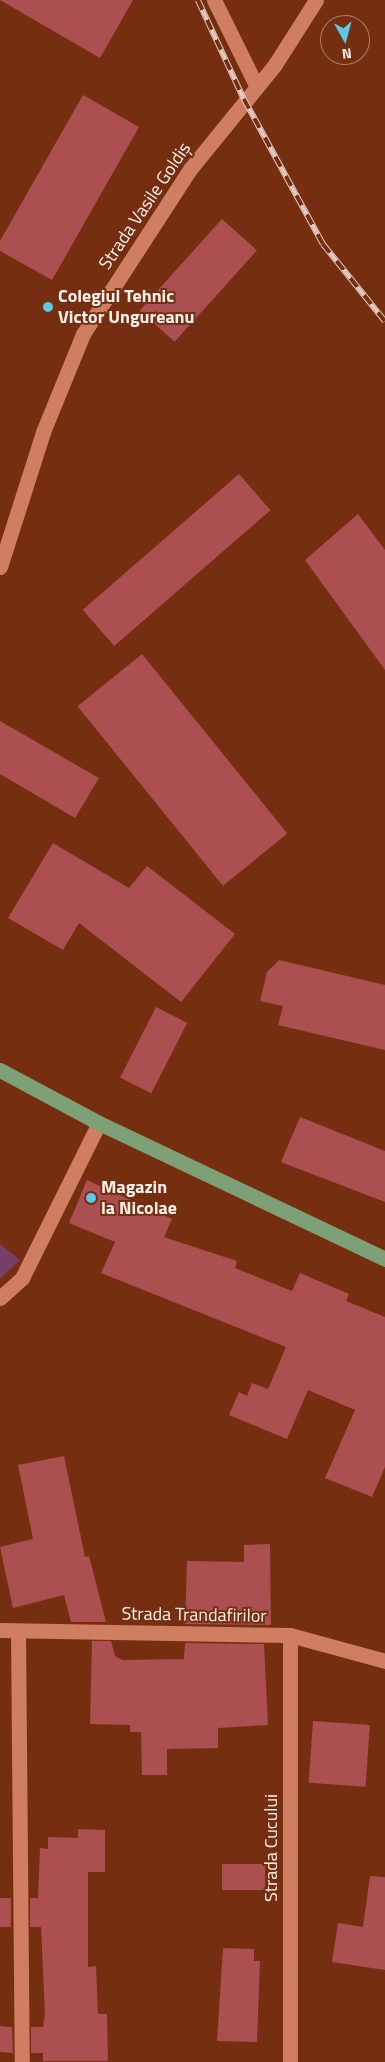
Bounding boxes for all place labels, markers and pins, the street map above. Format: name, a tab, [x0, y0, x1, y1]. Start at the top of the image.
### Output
place label: Colegiul Tehnic Victor Ungureanu	[58, 286, 194, 328]
marker: Colegiul Tehnic Victor Ungureanu	[42, 301, 54, 313]
place label: Magazin la Nicolae	[101, 1177, 177, 1220]
marker: Magazin la Nicolae	[85, 1192, 97, 1204]

